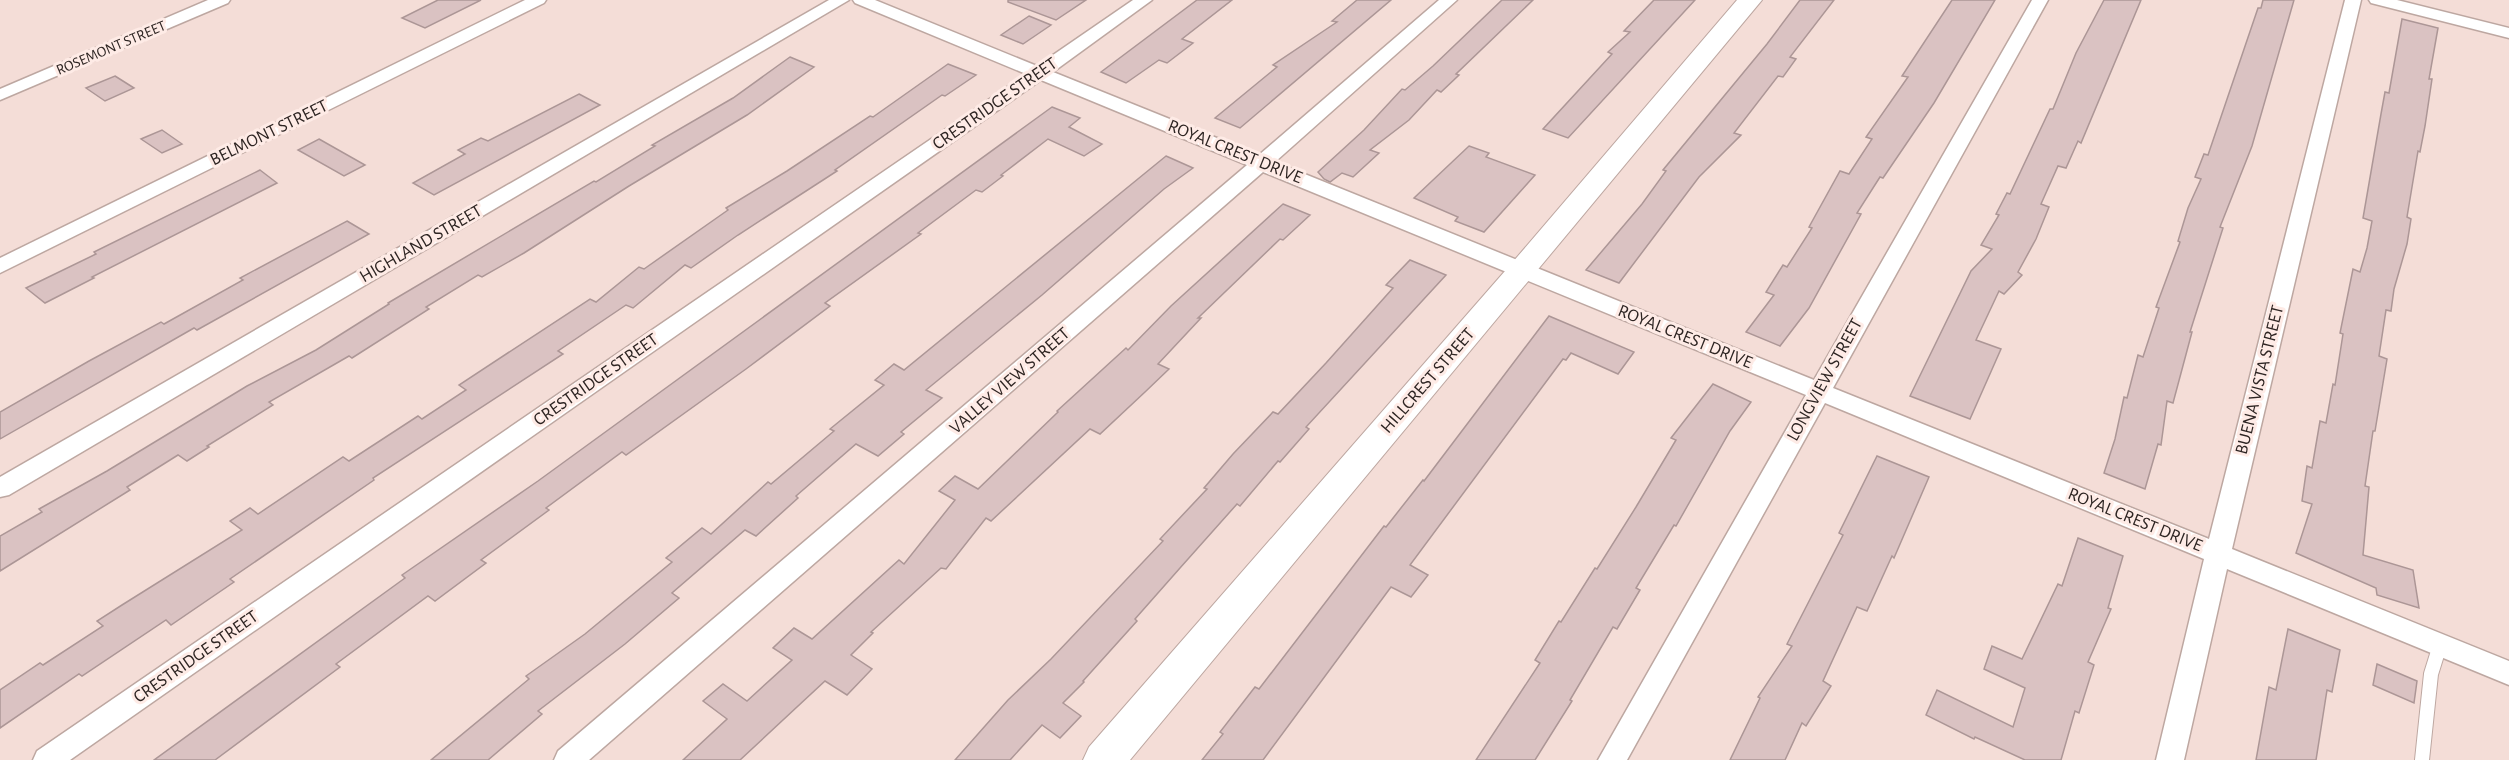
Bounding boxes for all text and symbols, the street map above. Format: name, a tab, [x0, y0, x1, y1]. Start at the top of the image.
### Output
street label: ROSEMONT STREET	[54, 18, 169, 78]
street label: CRESTRIDGE STREET	[930, 54, 1061, 154]
street label: BELMONT STREET	[207, 97, 331, 169]
street label: ROYAL CREST DRIVE	[1165, 117, 1305, 187]
street label: HIGHLAND STREET	[357, 202, 485, 286]
street label: ROYAL CREST DRIVE	[1615, 302, 1755, 372]
street label: BUENA VISTA STREET	[2233, 303, 2287, 456]
street label: LONGVIEW STREET	[1784, 316, 1866, 444]
street label: VALLEY VIEW STREET	[947, 324, 1073, 438]
street label: HILLCREST STREET	[1378, 325, 1478, 437]
street label: CRESTRIDGE STREET	[531, 330, 662, 430]
street label: ROYAL CREST DRIVE	[2065, 485, 2205, 555]
street label: CRESTRIDGE STREET	[131, 607, 262, 707]

